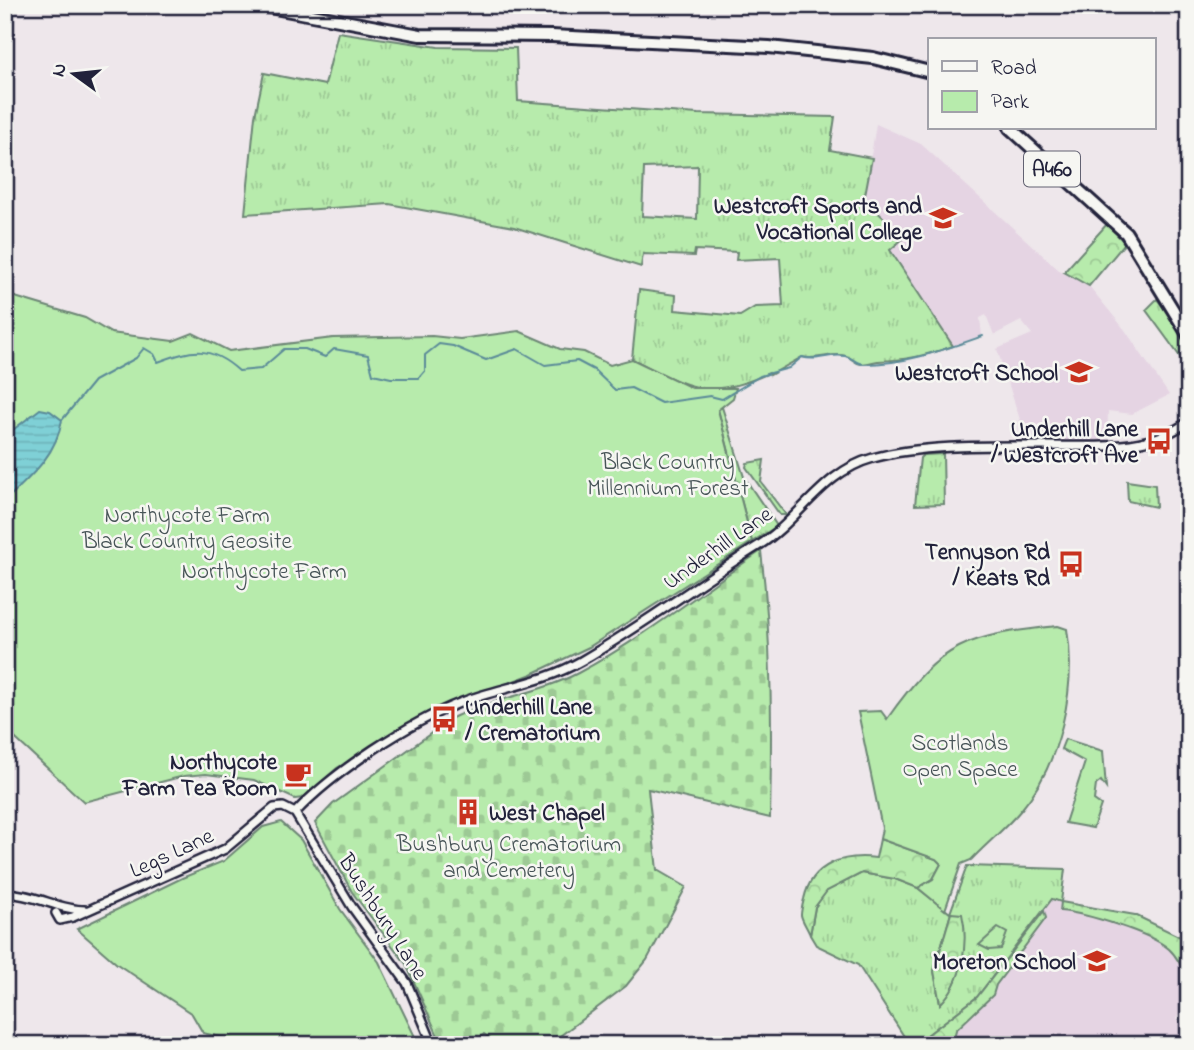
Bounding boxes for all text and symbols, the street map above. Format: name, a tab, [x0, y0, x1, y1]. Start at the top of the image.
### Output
north arrow	[38, 38, 108, 108]
legend	[928, 38, 1156, 130]
text: Road	[991, 54, 1037, 84]
text: N	[45, 60, 75, 80]
text: Park	[991, 88, 1030, 118]
road number: A460	[1024, 152, 1080, 186]
place label: Westcroft Sports and Vocational College	[714, 191, 923, 252]
school or university icon: Westcroft Sports and Vocational College	[928, 203, 958, 233]
school or university icon: Westcroft School	[1064, 357, 1094, 387]
place label: Westcroft School	[895, 358, 1058, 391]
place label: Underhill Lane / Westcroft Ave	[990, 414, 1139, 473]
bus stop icon: Underhill Lane / Westcroft Ave	[1144, 426, 1174, 456]
park label: Black Country Millennium Forest	[587, 447, 749, 506]
street label: Underhill Lane	[657, 499, 781, 599]
park label: Northycote Farm Black Country Geosite	[81, 500, 292, 561]
place label: Tennyson Rd / Keats Rd	[925, 537, 1050, 596]
bus stop icon: Tennyson Rd / Keats Rd	[1056, 549, 1086, 579]
park label: Northycote Farm	[181, 556, 347, 591]
place label: Underhill Lane / Crematorium	[464, 692, 600, 751]
bus stop icon: Underhill Lane / Crematorium	[429, 704, 459, 734]
park label: Scotlands Open Space	[902, 728, 1018, 787]
place label: Northycote Farm Tea Room	[122, 747, 278, 806]
cafe icon: Northycote Farm Tea Room	[283, 759, 313, 789]
building icon: West Chapel	[453, 797, 483, 827]
place label: West Chapel	[489, 798, 605, 831]
street label: Legs Lane	[125, 820, 220, 889]
park label: Bushbury Crematorium and Cemetery	[396, 829, 621, 890]
street label: Bushbury Lane	[326, 847, 436, 989]
school or university icon: Moreton School	[1082, 946, 1112, 976]
place label: Moreton School	[933, 947, 1076, 980]

